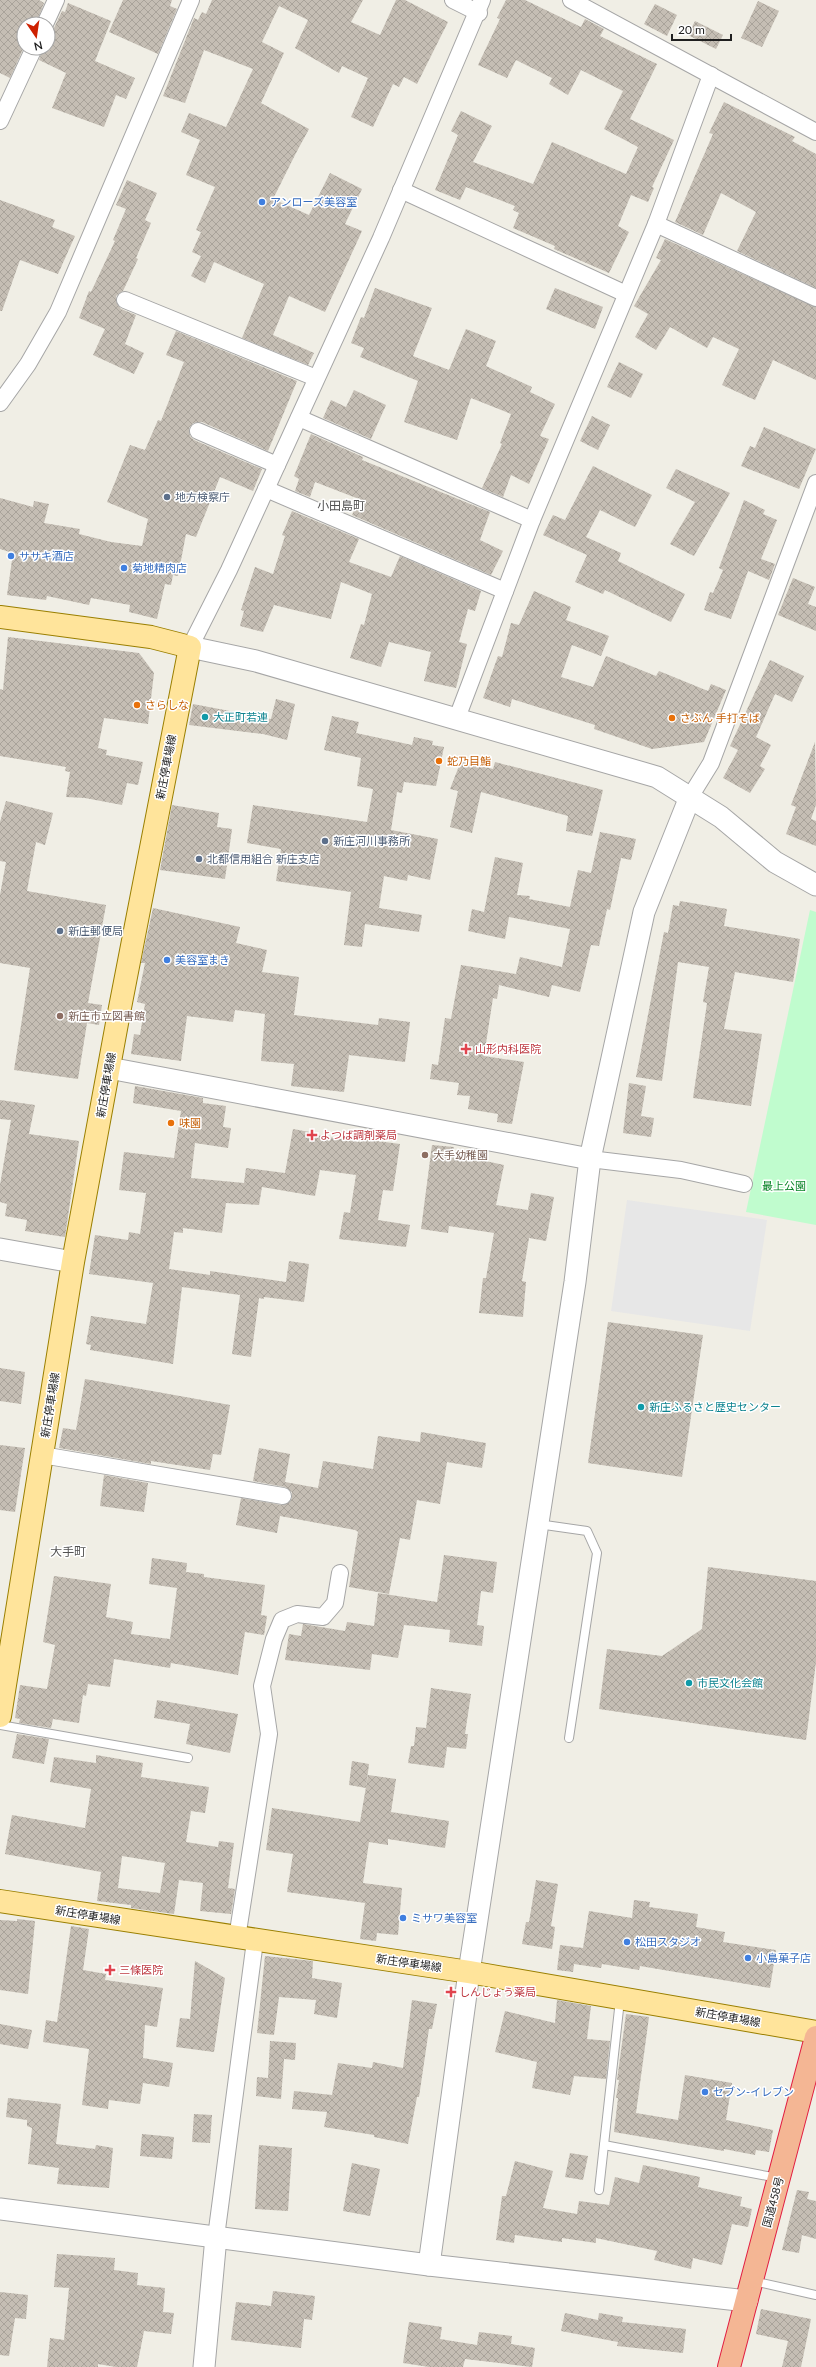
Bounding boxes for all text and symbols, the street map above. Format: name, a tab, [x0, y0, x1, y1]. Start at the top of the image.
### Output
north arrow	[16, 16, 56, 56]
scale bar	[672, 16, 731, 42]
text: 20 m	[678, 22, 705, 37]
text: N	[33, 39, 44, 54]
place label: アンローズ美容室	[270, 195, 357, 208]
marker: アンローズ美容室	[257, 197, 267, 207]
place label: 地方検察庁	[175, 490, 230, 503]
marker: 地方検察庁	[162, 492, 172, 502]
district label: 小田島町	[317, 498, 365, 513]
place label: ササキ酒店	[19, 549, 74, 562]
marker: ササキ酒店	[6, 551, 16, 561]
place label: 菊地精肉店	[132, 561, 187, 574]
marker: 菊地精肉店	[119, 563, 129, 573]
place label: さらしな	[145, 698, 189, 711]
marker: さらしな	[132, 700, 142, 710]
place label: 大正町若連	[213, 710, 268, 723]
place label: さぶん 手打そば	[680, 711, 760, 724]
marker: 大正町若連	[200, 712, 210, 722]
marker: さぶん 手打そば	[667, 713, 677, 723]
street label: 新庄停車場線	[153, 733, 178, 801]
place label: 蛇乃目鮨	[447, 754, 491, 767]
marker: 蛇乃目鮨	[434, 756, 444, 766]
place label: 新庄河川事務所	[333, 834, 411, 847]
marker: 新庄河川事務所	[320, 836, 330, 846]
place label: 北都信用組合 新庄支店	[207, 852, 320, 865]
marker: 北都信用組合 新庄支店	[194, 854, 204, 864]
place label: 新庄郵便局	[68, 924, 123, 937]
marker: 新庄郵便局	[55, 926, 65, 936]
place label: 美容室まき	[175, 953, 230, 966]
marker: 美容室まき	[162, 955, 172, 965]
place label: 新庄市立図書館	[68, 1009, 145, 1022]
marker: 新庄市立図書館	[55, 1011, 65, 1021]
place label: 山形内科医院	[475, 1042, 541, 1055]
marker: 山形内科医院	[460, 1043, 472, 1055]
street label: 新庄停車場線	[93, 1051, 118, 1119]
place label: 味園	[179, 1116, 201, 1129]
marker: 味園	[166, 1118, 176, 1128]
place label: よつば調剤薬局	[320, 1128, 397, 1141]
marker: よつば調剤薬局	[307, 1130, 317, 1140]
place label: 大手幼稚園	[433, 1148, 488, 1161]
marker: 大手幼稚園	[420, 1150, 430, 1160]
park label: 最上公園	[762, 1179, 806, 1192]
street label: 新庄停車場線	[38, 1371, 61, 1439]
place label: 新庄ふるさと歴史センター	[649, 1400, 781, 1413]
marker: 新庄ふるさと歴史センター	[636, 1402, 646, 1412]
district label: 大手町	[50, 1544, 86, 1559]
place label: 市民文化会館	[697, 1676, 763, 1689]
marker: 市民文化会館	[684, 1678, 694, 1688]
street label: 新庄停車場線	[54, 1903, 122, 1926]
place label: ミサワ美容室	[411, 1911, 477, 1924]
marker: ミサワ美容室	[398, 1913, 408, 1923]
place label: 松田スタジオ	[635, 1935, 701, 1948]
marker: 松田スタジオ	[622, 1937, 632, 1947]
street label: 新庄停車場線	[375, 1951, 443, 1974]
place label: 小島菓子店	[756, 1951, 811, 1964]
marker: 小島菓子店	[743, 1953, 753, 1963]
place label: 三條医院	[119, 1963, 163, 1976]
marker: 三條医院	[104, 1964, 116, 1976]
place label: しんじょう薬局	[459, 1985, 536, 1998]
marker: しんじょう薬局	[446, 1987, 456, 1997]
street label: 新庄停車場線	[694, 2004, 762, 2029]
place label: セブン-イレブン	[713, 2085, 794, 2098]
marker: セブン-イレブン	[700, 2087, 710, 2097]
street label: 国道458号	[759, 2175, 786, 2229]

